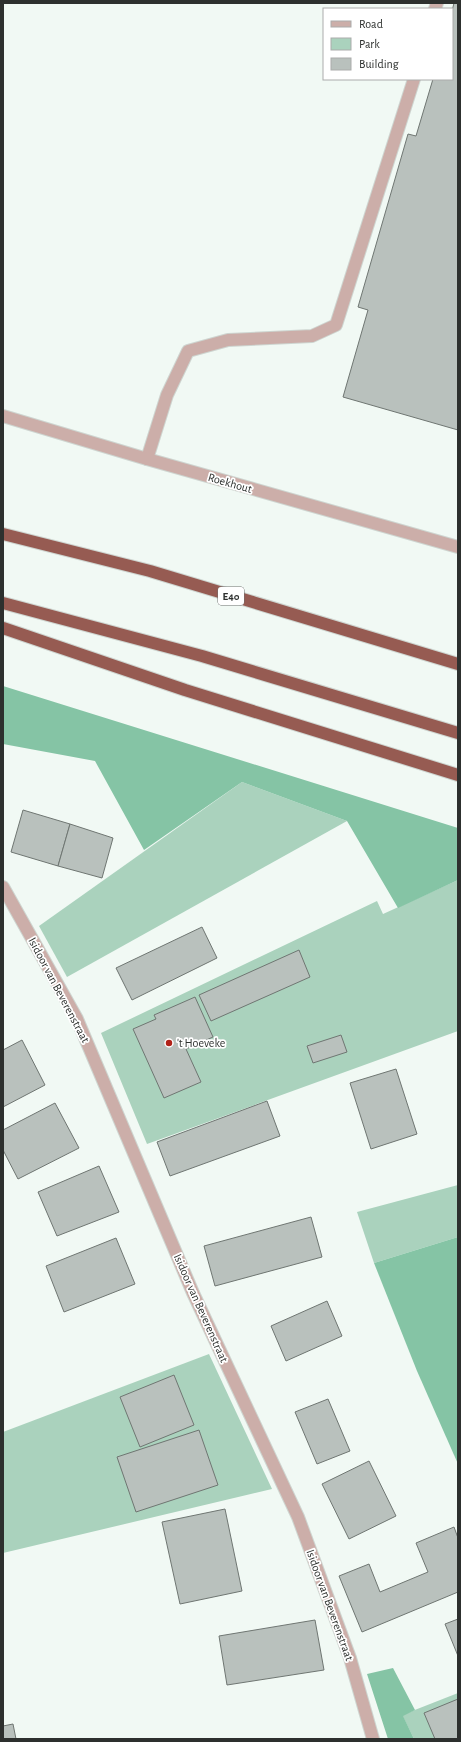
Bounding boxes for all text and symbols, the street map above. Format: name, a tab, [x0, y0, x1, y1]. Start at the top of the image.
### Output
legend	[323, 8, 453, 80]
text: Road	[359, 18, 383, 30]
text: Park	[359, 38, 380, 50]
text: Building	[359, 58, 399, 70]
street label: Roekhout	[207, 471, 254, 495]
road number: E40	[218, 587, 244, 605]
street label: Isidoor van Beverenstraat	[26, 935, 92, 1045]
place label: 't Hoeveke	[177, 1037, 225, 1049]
marker: 't Hoeveke	[164, 1038, 174, 1048]
street label: Isidoor van Beverenstraat	[172, 1252, 230, 1364]
street label: Isidoor van Beverenstraat	[304, 1548, 356, 1662]

